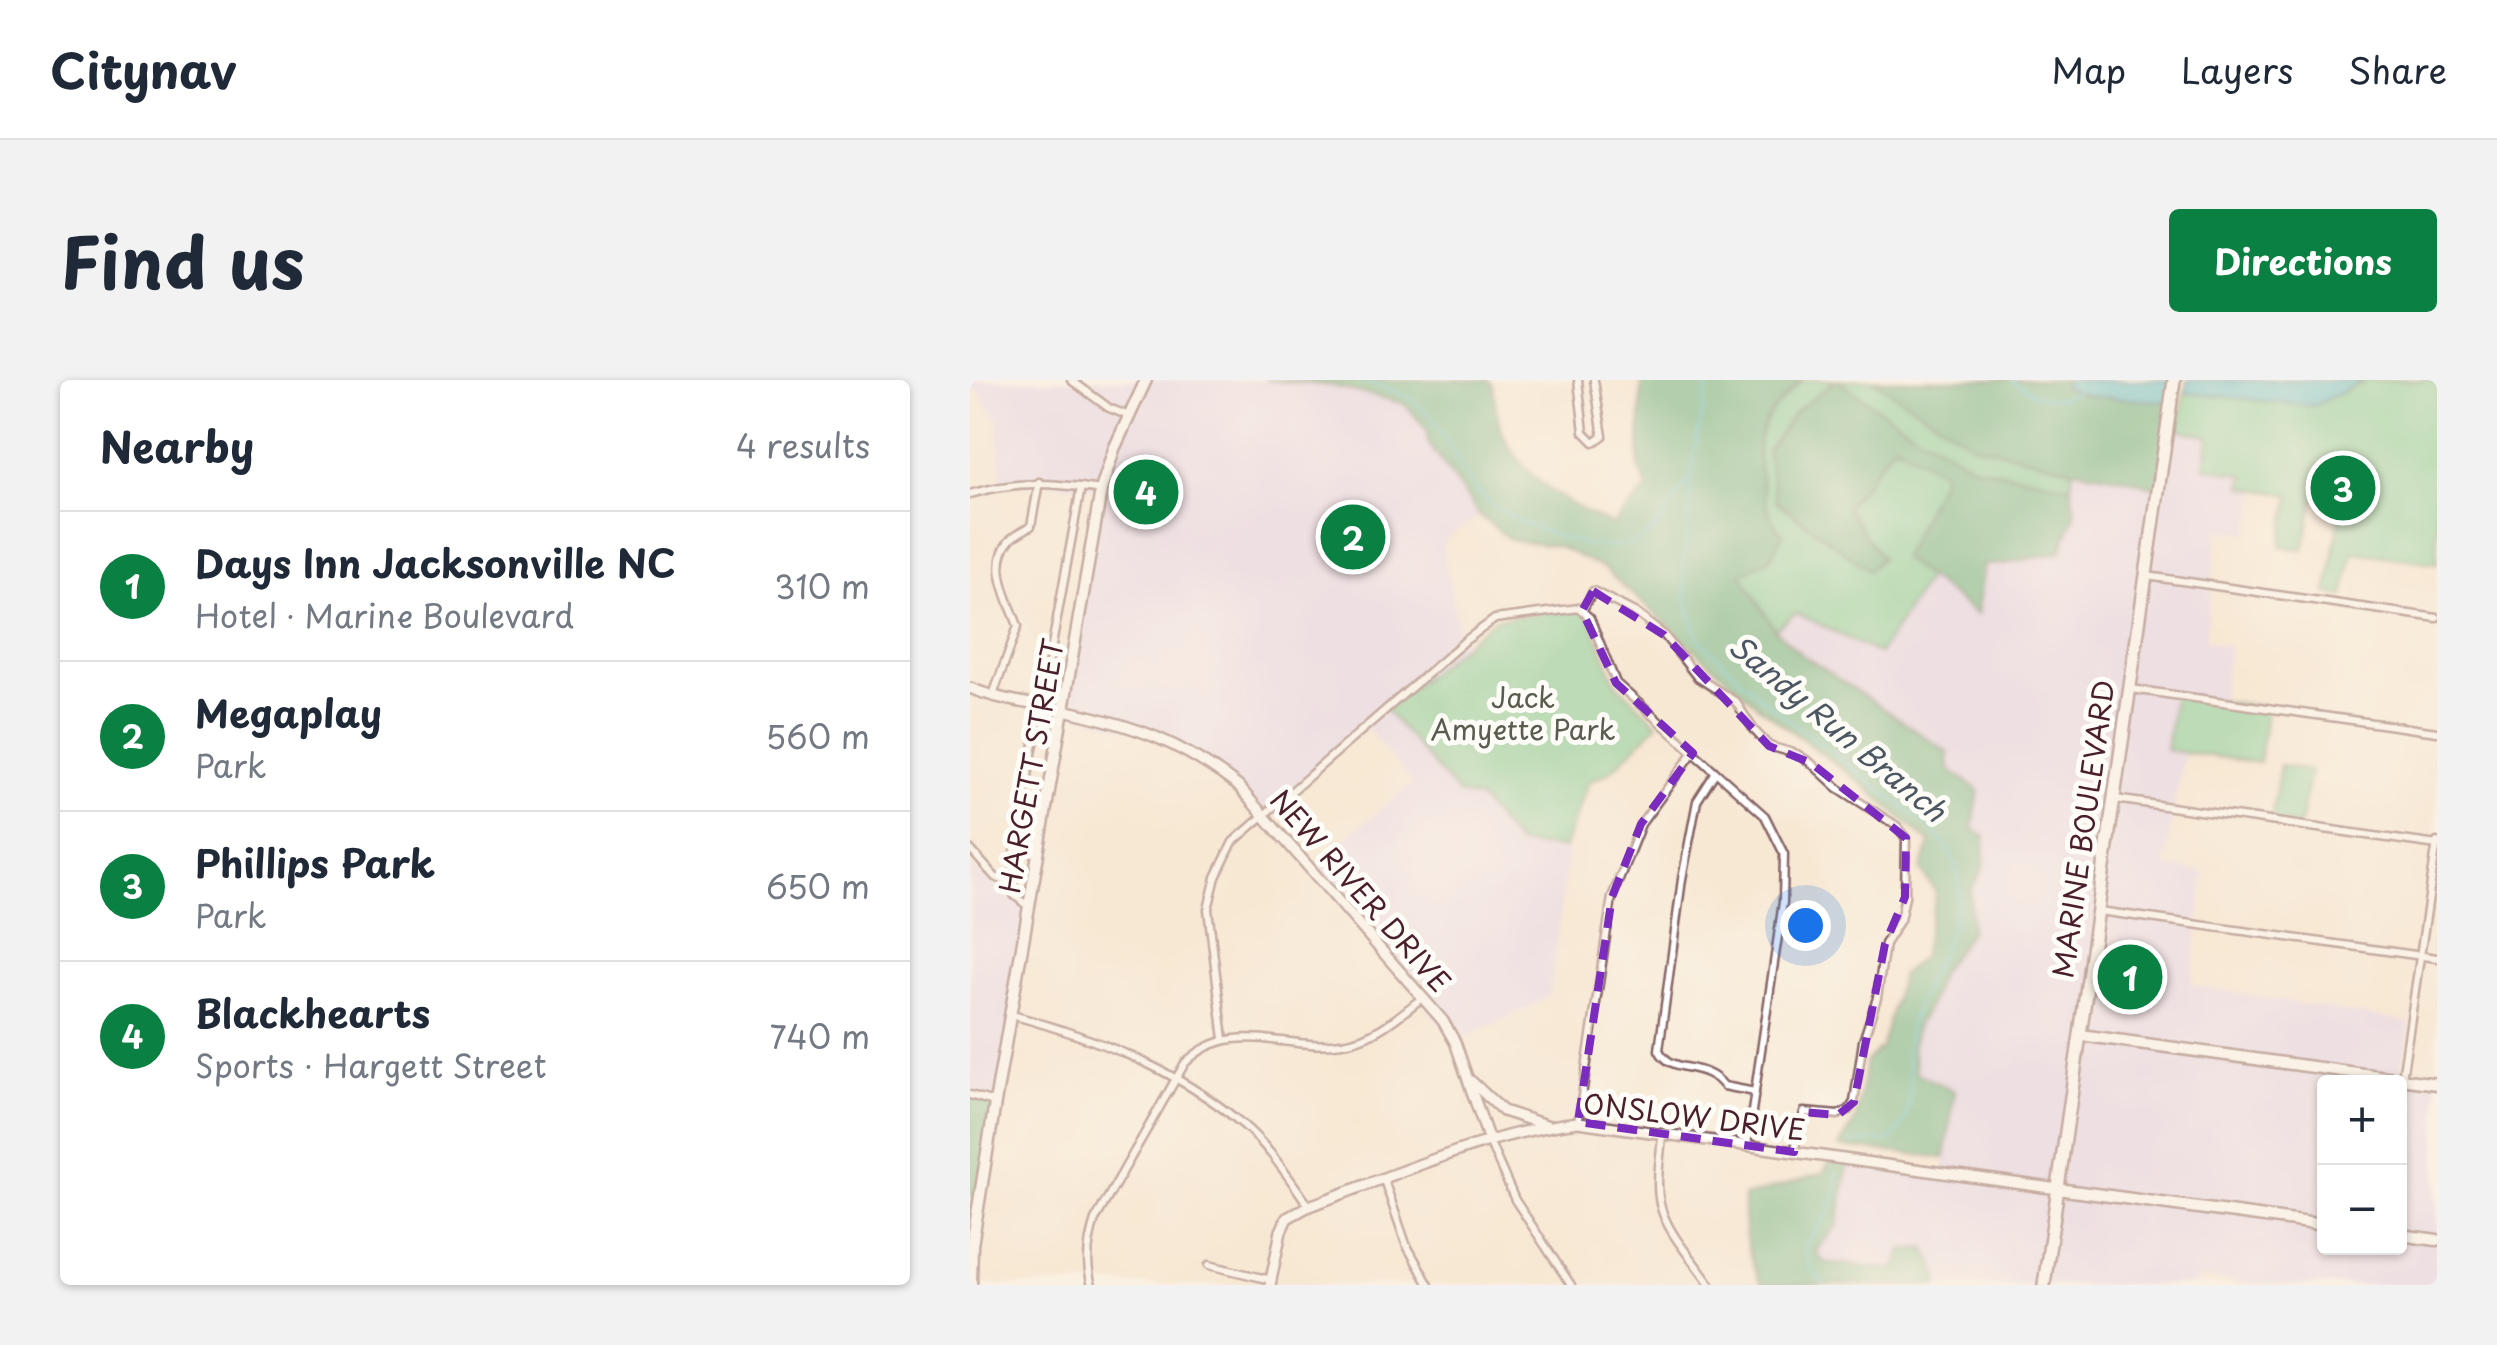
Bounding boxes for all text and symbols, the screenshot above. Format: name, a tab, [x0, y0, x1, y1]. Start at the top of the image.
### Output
text: Citynav	[50, 33, 237, 105]
text: Map	[2051, 43, 2126, 96]
text: Layers	[2181, 43, 2293, 96]
text: Share	[2348, 43, 2447, 96]
text: Find us	[60, 207, 305, 313]
button: Directions	[2169, 209, 2437, 312]
text: Nearby	[100, 414, 254, 477]
text: 4 results	[736, 421, 870, 469]
pin: 3	[2310, 450, 2376, 526]
pin: 4	[1114, 454, 1178, 530]
pin: 2	[1320, 500, 1386, 574]
text: Days Inn Jacksonville NC	[195, 534, 676, 591]
text: 1	[125, 562, 140, 610]
text: 310 m	[774, 562, 870, 610]
text: Hotel · Marine Boulevard	[195, 591, 574, 639]
water label: Sandy Run Branch	[1720, 623, 1957, 832]
street label: HARGETT STREET	[987, 634, 1074, 896]
park label: Jack Amyette Park	[1430, 675, 1616, 750]
street label: MARINE BOULEVARD	[2040, 677, 2125, 981]
text: Megaplay	[195, 684, 382, 741]
text: 2	[121, 712, 144, 760]
text: 560 m	[766, 712, 870, 760]
text: Park	[195, 741, 267, 789]
street label: NEW RIVER DRIVE	[1261, 779, 1462, 1001]
text: Phillips Park	[195, 834, 435, 891]
text: 3	[122, 862, 143, 910]
text: 650 m	[766, 862, 870, 910]
text: Park	[195, 891, 267, 939]
your location	[1780, 900, 1831, 951]
pin: 1	[2098, 940, 2162, 1014]
text: Blackhearts	[195, 984, 430, 1041]
text: 4	[122, 1012, 143, 1060]
text: 740 m	[769, 1012, 870, 1060]
text: Sports · Hargett Street	[195, 1041, 547, 1089]
map controls	[2317, 1075, 2407, 1255]
button: +	[2317, 1075, 2407, 1165]
street label: ONSLOW DRIVE	[1581, 1081, 1808, 1150]
button: −	[2317, 1165, 2407, 1255]

